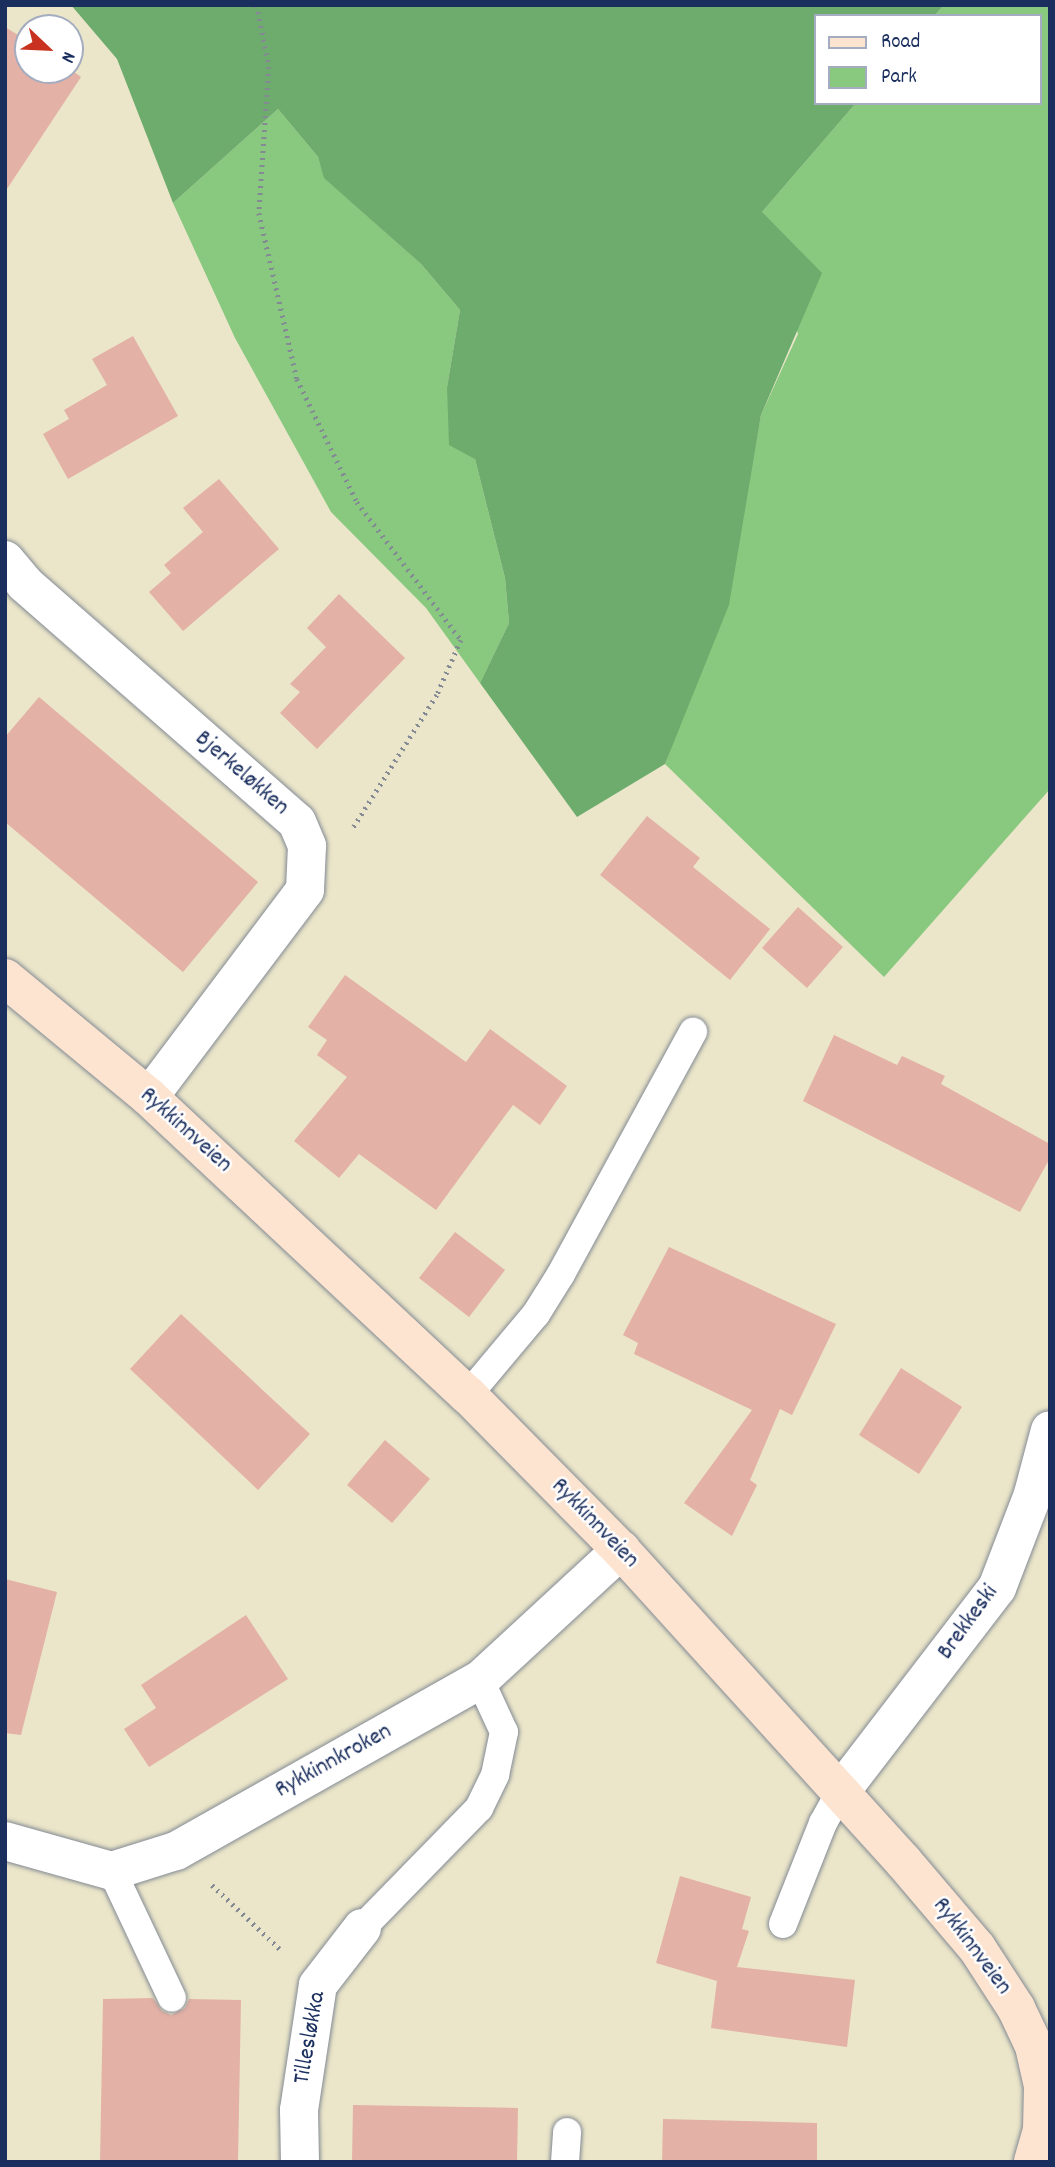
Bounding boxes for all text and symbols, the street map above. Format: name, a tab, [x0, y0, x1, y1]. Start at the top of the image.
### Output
north arrow	[14, 14, 84, 84]
legend	[814, 14, 1041, 105]
text: Road	[881, 28, 920, 58]
text: N	[53, 47, 81, 66]
text: Park	[881, 63, 917, 93]
street label: Bjerkeløkken	[188, 725, 294, 823]
street label: Rykkinnveien	[133, 1082, 237, 1180]
street label: Rykkinnveien	[544, 1473, 644, 1575]
street label: Brekkeski	[932, 1580, 1006, 1666]
street label: Rykkinnkroken	[271, 1718, 397, 1806]
street label: Rykkinnveien	[925, 1893, 1017, 2001]
street label: Tillesløkka	[289, 1990, 333, 2086]

